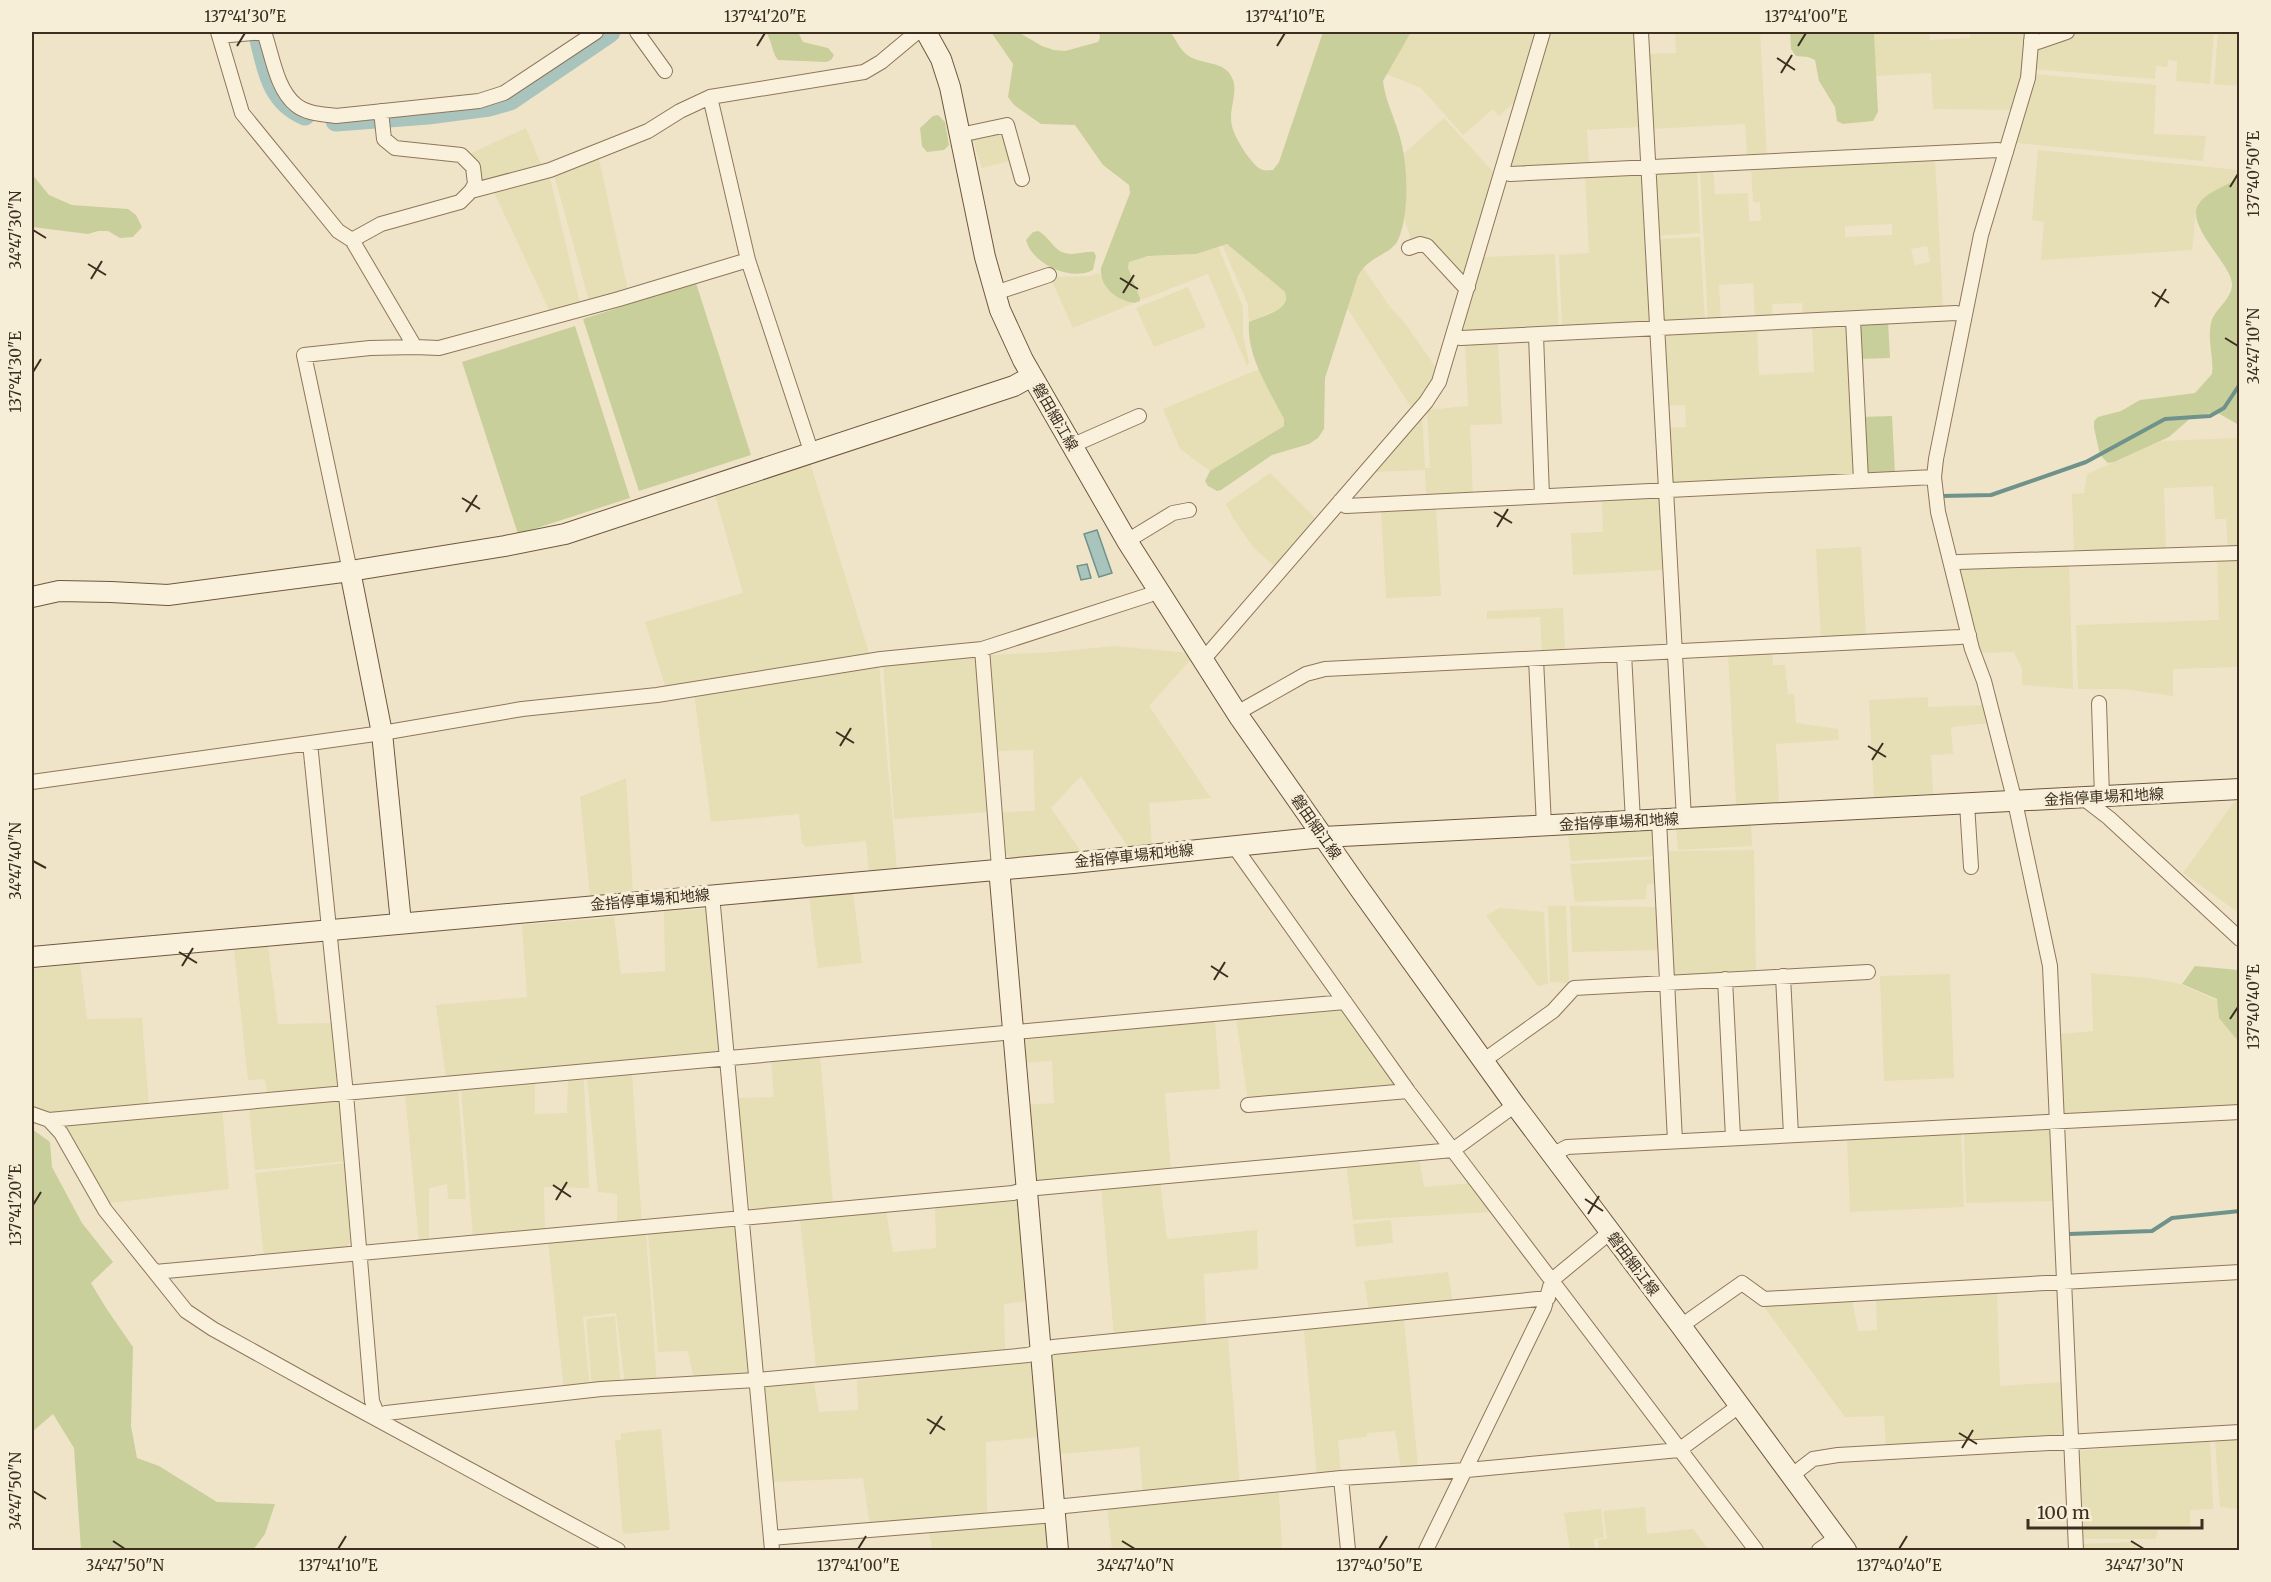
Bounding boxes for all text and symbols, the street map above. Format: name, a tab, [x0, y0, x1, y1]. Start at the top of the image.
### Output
text: 137°41'30"E	[204, 7, 286, 26]
text: 137°41'20"E	[724, 7, 806, 26]
text: 137°41'10"E	[1245, 7, 1325, 26]
text: 137°41'00"E	[1765, 7, 1848, 26]
text: 137°40'50"E	[2244, 131, 2263, 217]
text: 34°47'30"N	[6, 190, 25, 269]
text: 34°47'10"N	[2244, 307, 2263, 384]
text: 137°41'30"E	[6, 331, 25, 413]
street label: 磐田細江線	[1028, 380, 1082, 454]
street label: 金指停車場和地線	[2044, 784, 2164, 809]
street label: 磐田細江線	[1287, 791, 1346, 863]
street label: 金指停車場和地線	[1559, 809, 1679, 834]
text: 34°47'40"N	[6, 822, 25, 900]
street label: 金指停車場和地線	[1073, 840, 1195, 871]
street label: 金指停車場和地線	[589, 885, 711, 914]
text: 137°40'40"E	[2244, 964, 2263, 1050]
text: 137°41'20"E	[6, 1164, 25, 1246]
street label: 磐田細江線	[1603, 1228, 1664, 1299]
text: 34°47'50"N	[6, 1451, 25, 1530]
scale bar	[2028, 1492, 2202, 1530]
text: 100 m	[2037, 1501, 2090, 1524]
text: 34°47'50"N	[86, 1556, 165, 1575]
text: 137°41'10"E	[298, 1556, 378, 1575]
text: 137°41'00"E	[817, 1556, 900, 1575]
text: 34°47'40"N	[1096, 1556, 1174, 1575]
text: 137°40'50"E	[1336, 1556, 1422, 1575]
text: 137°40'40"E	[1856, 1556, 1942, 1575]
text: 34°47'30"N	[2105, 1556, 2184, 1575]

